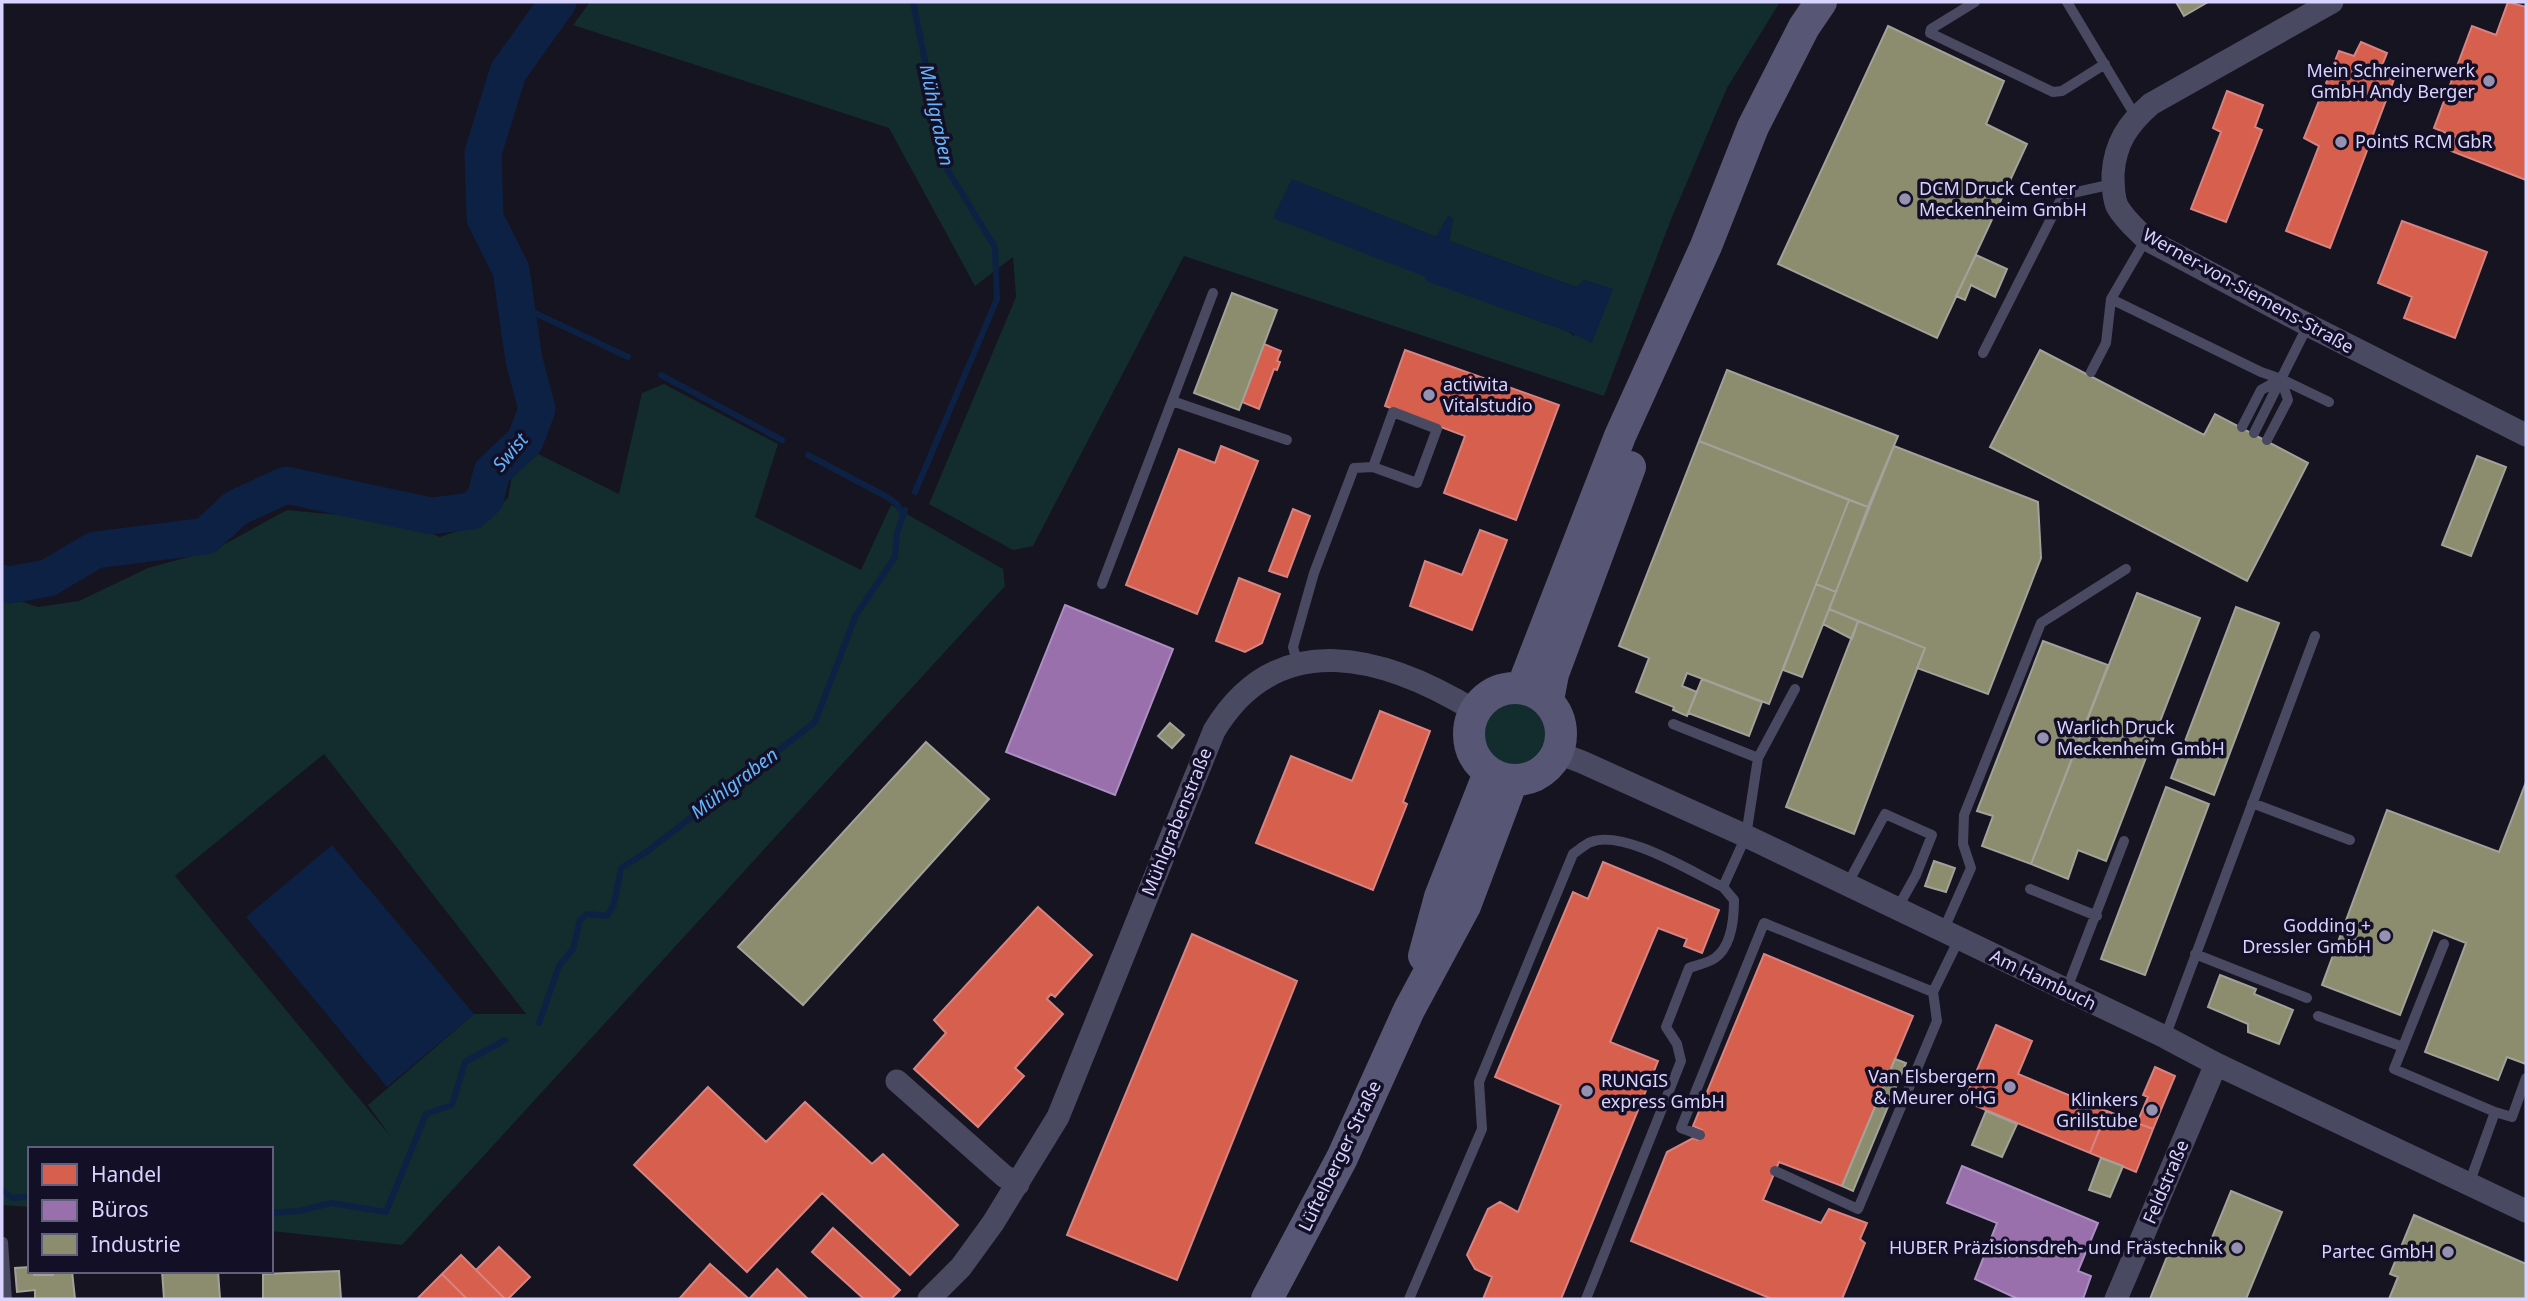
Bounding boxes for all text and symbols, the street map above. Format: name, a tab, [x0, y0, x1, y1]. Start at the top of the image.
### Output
place label: Mein Schreinerwerk GmbH Andy Berger	[2307, 58, 2476, 103]
water label: Mühlgraben	[914, 62, 960, 168]
marker: Mein Schreinerwerk GmbH Andy Berger	[2481, 73, 2497, 89]
place label: PointS RCM GbR	[2355, 129, 2493, 153]
marker: PointS RCM GbR	[2333, 134, 2349, 150]
place label: DCM Druck Center Meckenheim GmbH	[1919, 176, 2087, 221]
marker: DCM Druck Center Meckenheim GmbH	[1897, 191, 1913, 207]
street label: Werner-von-Siemens-Straße	[2139, 222, 2358, 358]
place label: actiwita Vitalstudio	[1443, 372, 1533, 417]
marker: actiwita Vitalstudio	[1421, 387, 1437, 403]
water label: Swist	[486, 427, 534, 477]
place label: Warlich Druck Meckenheim GmbH	[2057, 715, 2225, 760]
marker: Warlich Druck Meckenheim GmbH	[2035, 730, 2051, 746]
water label: Mühlgraben	[685, 742, 783, 824]
street label: Mühlgrabenstraße	[1135, 744, 1217, 899]
place label: Godding + Dressler GmbH	[2242, 913, 2371, 958]
marker: Godding + Dressler GmbH	[2377, 928, 2393, 944]
street label: Am Hambuch	[1986, 943, 2100, 1015]
place label: Van Elsbergern & Meurer oHG	[1868, 1064, 1996, 1109]
place label: RUNGIS express GmbH	[1601, 1068, 1725, 1113]
street label: Lüftelberger Straße	[1292, 1076, 1386, 1235]
marker: Van Elsbergern & Meurer oHG	[2002, 1079, 2018, 1095]
marker: RUNGIS express GmbH	[1579, 1083, 1595, 1099]
place label: Klinkers Grillstube	[2056, 1087, 2138, 1132]
marker: Klinkers Grillstube	[2144, 1102, 2160, 1118]
street label: Feldstraße	[2137, 1136, 2194, 1227]
legend	[28, 1147, 273, 1273]
text: Handel	[91, 1160, 162, 1188]
text: Büros	[91, 1195, 149, 1223]
text: Industrie	[91, 1230, 181, 1258]
place label: HUBER Präzisionsdreh- und Frästechnik	[1889, 1235, 2223, 1259]
place label: Partec GmbH	[2321, 1239, 2434, 1263]
marker: HUBER Präzisionsdreh- und Frästechnik	[2229, 1240, 2245, 1256]
marker: Partec GmbH	[2440, 1244, 2456, 1260]

